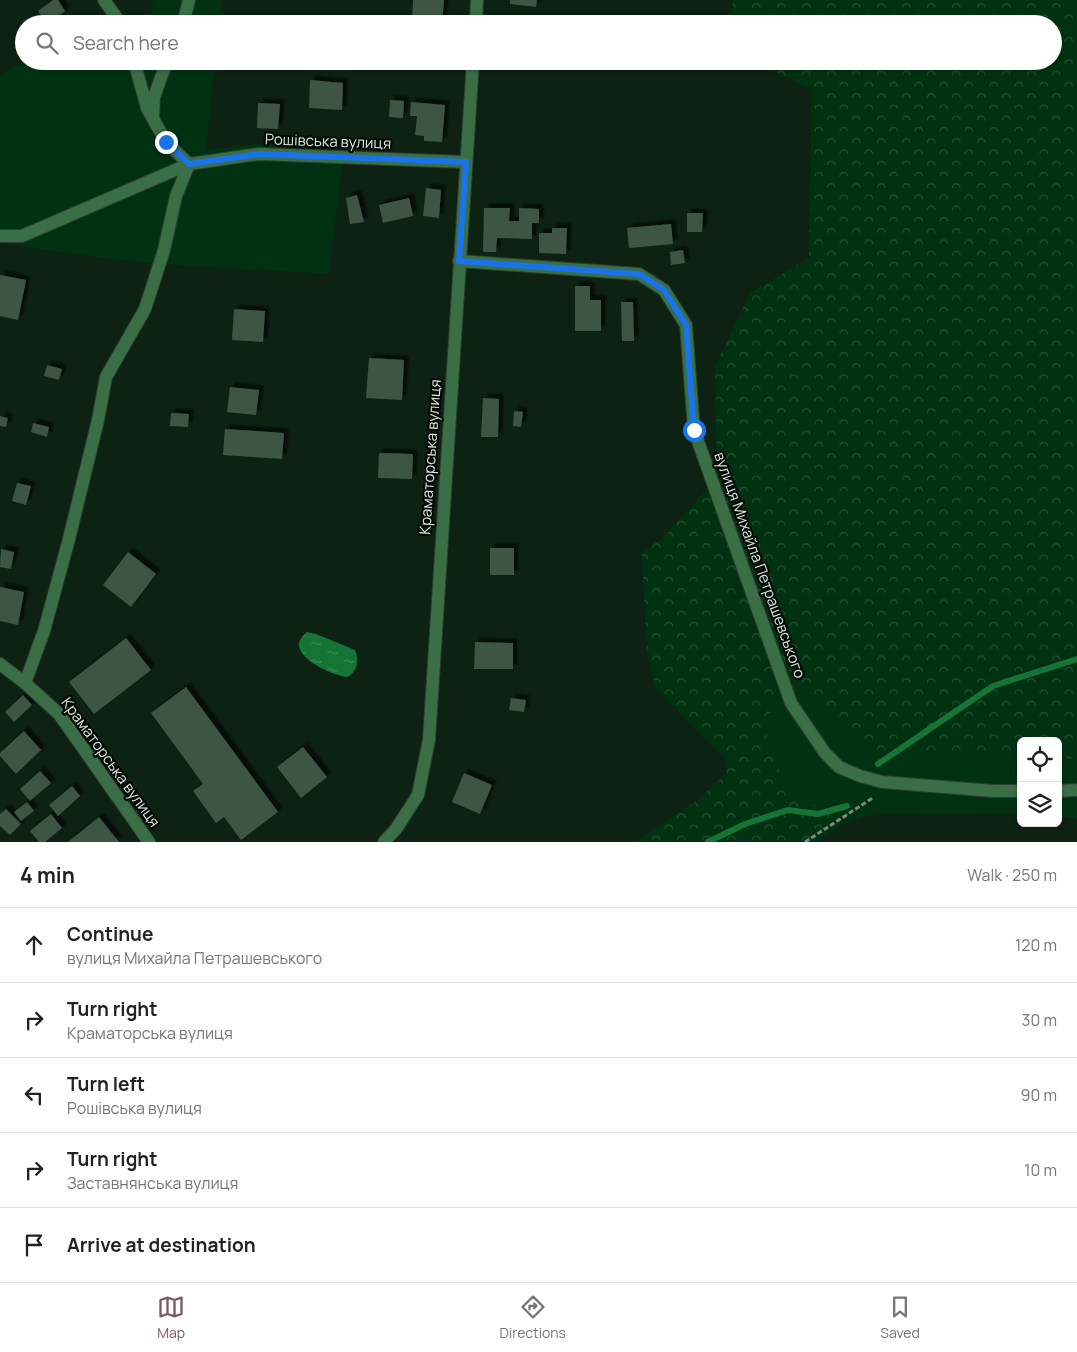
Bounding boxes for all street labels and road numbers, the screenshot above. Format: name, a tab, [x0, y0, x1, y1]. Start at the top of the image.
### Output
street label: Рошівська вулиця	[265, 128, 391, 154]
street label: Краматорська вулиця	[414, 379, 446, 535]
street label: вулиця Михайла Петрашевського	[709, 449, 811, 681]
street label: Краматорська вулиця	[57, 693, 165, 831]

